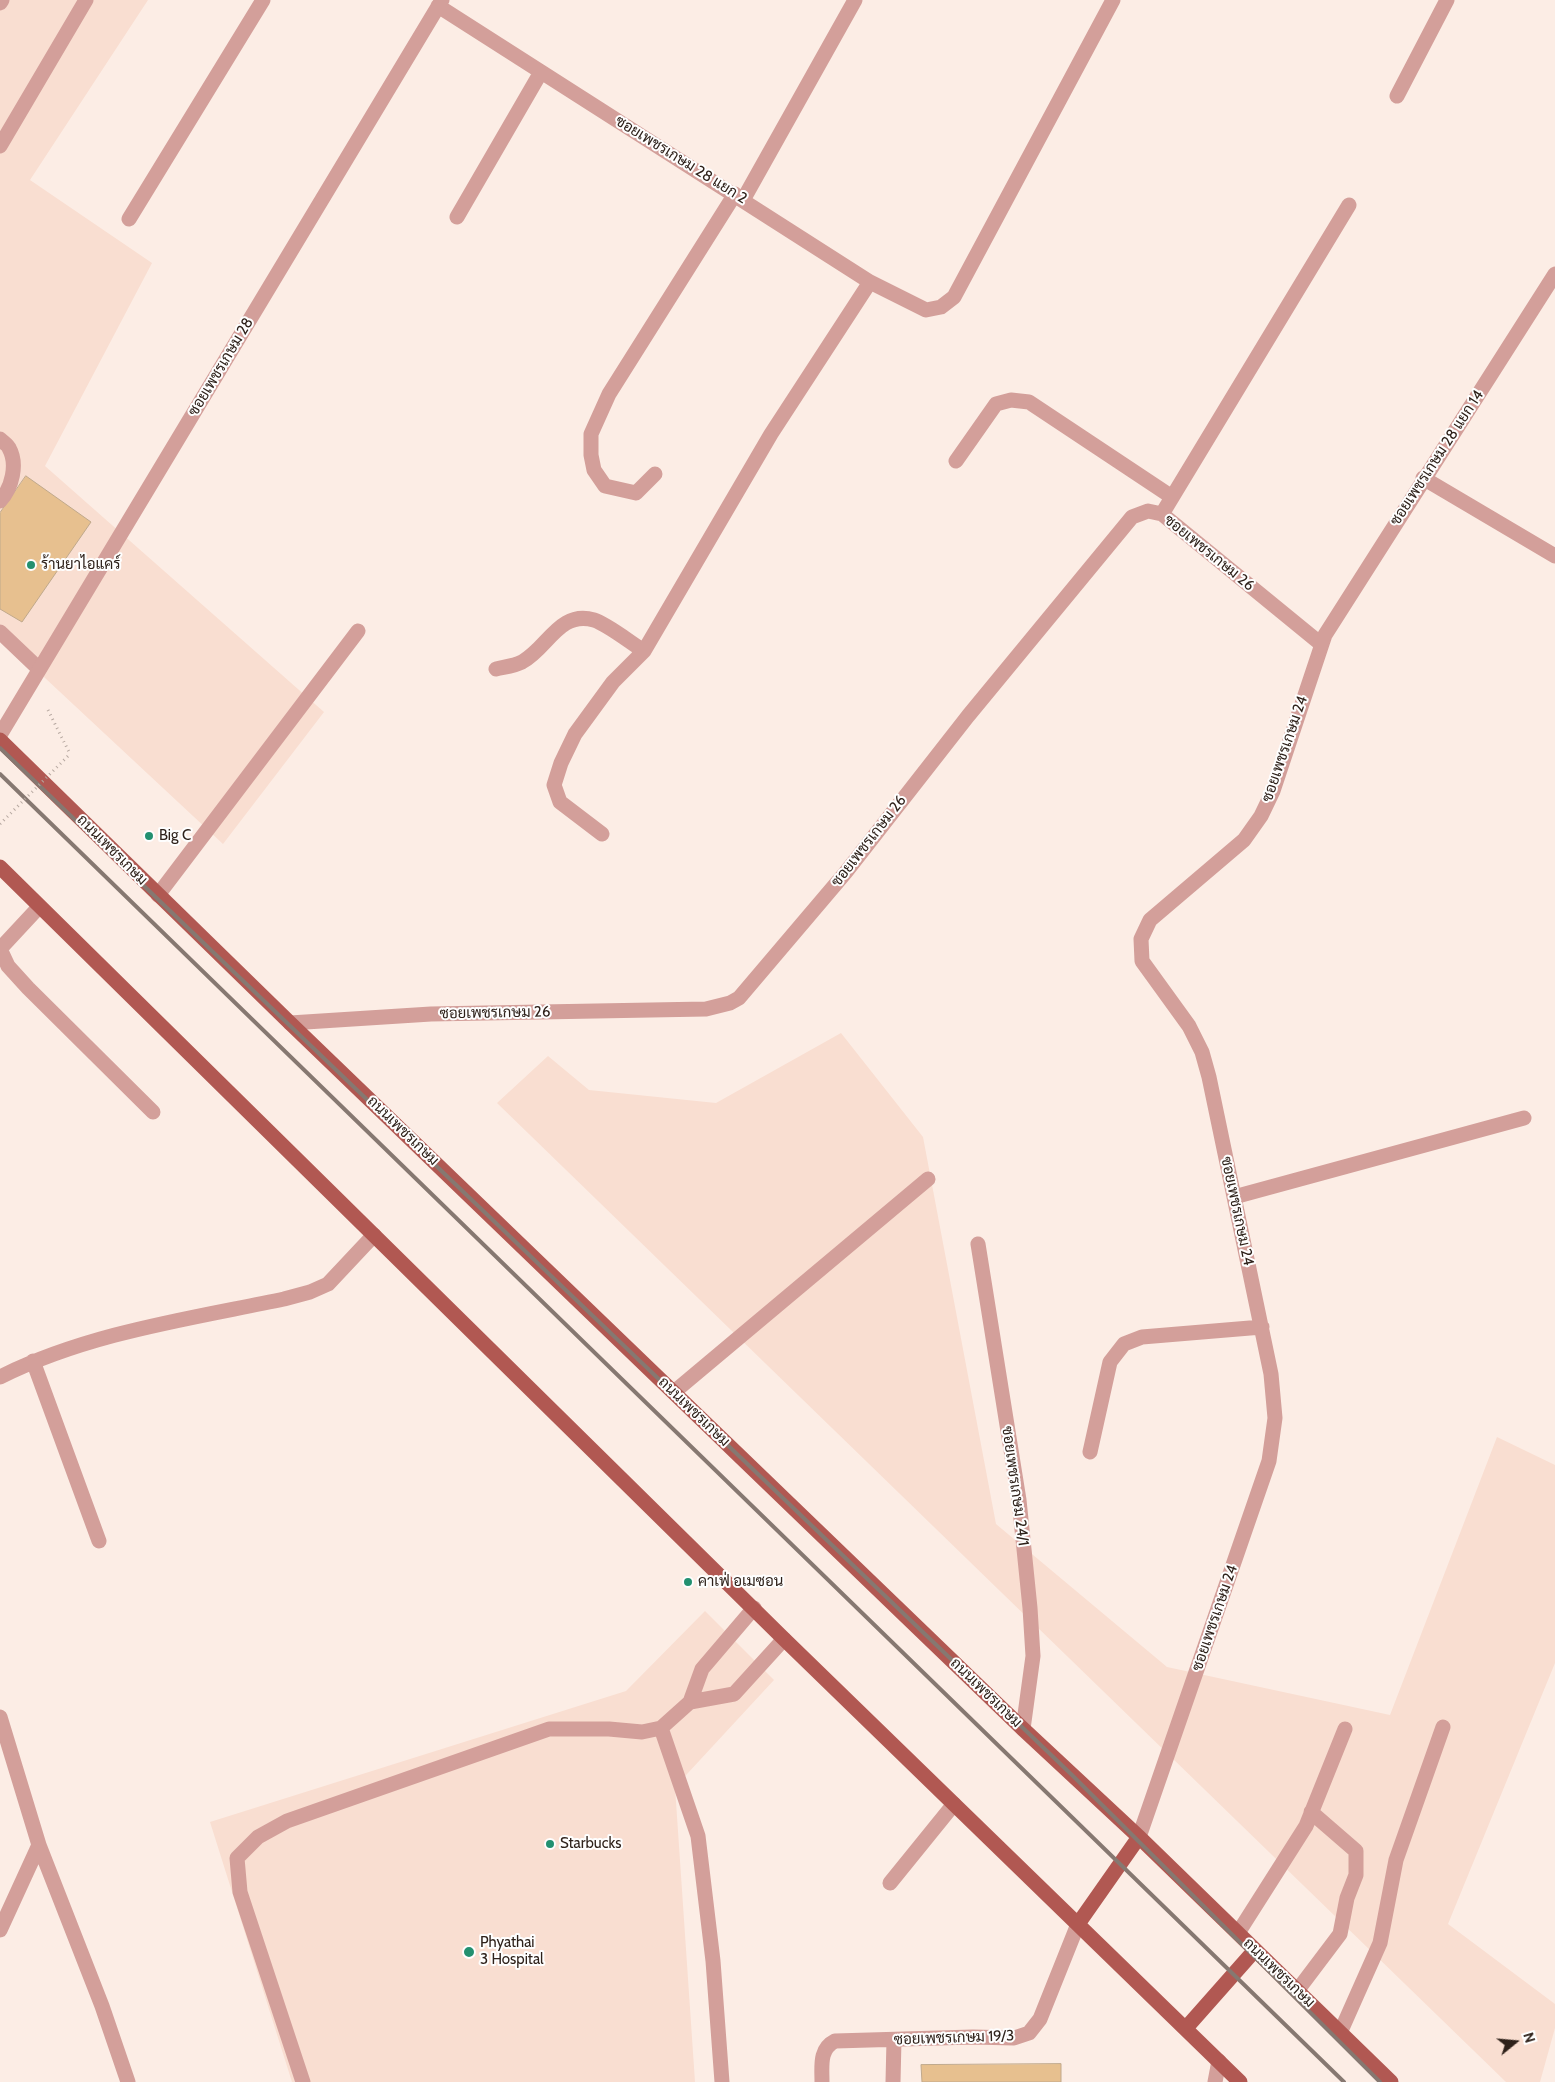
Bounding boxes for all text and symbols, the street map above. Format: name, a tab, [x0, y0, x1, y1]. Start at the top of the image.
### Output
street label: ซอยเพชรเกษม 28 แยก 2	[612, 112, 750, 208]
street label: ซอยเพชรเกษม 28	[185, 315, 257, 419]
street label: ซอยเพชรเกษม 28 แยก 14	[1387, 387, 1487, 529]
street label: ซอยเพชรเกษม 26	[1160, 511, 1258, 595]
place label: ร้านยาไอแคร์	[41, 556, 121, 574]
marker: ร้านยาไอแคร์	[25, 559, 37, 571]
street label: ซอยเพชรเกษม 24	[1258, 694, 1312, 804]
street label: ซอยเพชรเกษม 26	[828, 792, 910, 890]
street label: ถนนเพชรเกษม	[73, 811, 151, 889]
place label: Big C	[159, 827, 191, 845]
marker: Big C	[143, 830, 155, 842]
street label: ซอยเพชรเกษม 26	[439, 1003, 551, 1023]
street label: ถนนเพชรเกษม	[364, 1092, 442, 1170]
street label: ซอยเพชรเกษม 24	[1217, 1155, 1257, 1267]
street label: ถนนเพชรเกษม	[655, 1373, 733, 1451]
street label: ซอยเพชรเกษม 24/1	[998, 1425, 1032, 1547]
street label: ซอยเพชรเกษม 24	[1188, 1563, 1242, 1673]
place label: คาเฟ่ อเมซอน	[698, 1573, 783, 1591]
marker: คาเฟ่ อเมซอน	[682, 1576, 694, 1588]
street label: ถนนเพชรเกษม	[947, 1654, 1025, 1732]
place label: Starbucks	[560, 1835, 621, 1853]
marker: Starbucks	[544, 1838, 556, 1850]
place label: Phyathai 3 Hospital	[480, 1934, 544, 1969]
street label: ถนนเพชรเกษม	[1240, 1934, 1318, 2012]
marker: Phyathai 3 Hospital	[462, 1945, 476, 1959]
north arrow	[1490, 2017, 1540, 2067]
street label: ซอยเพชรเกษม 19/3	[894, 2027, 1014, 2049]
text: N	[1519, 2030, 1539, 2045]

